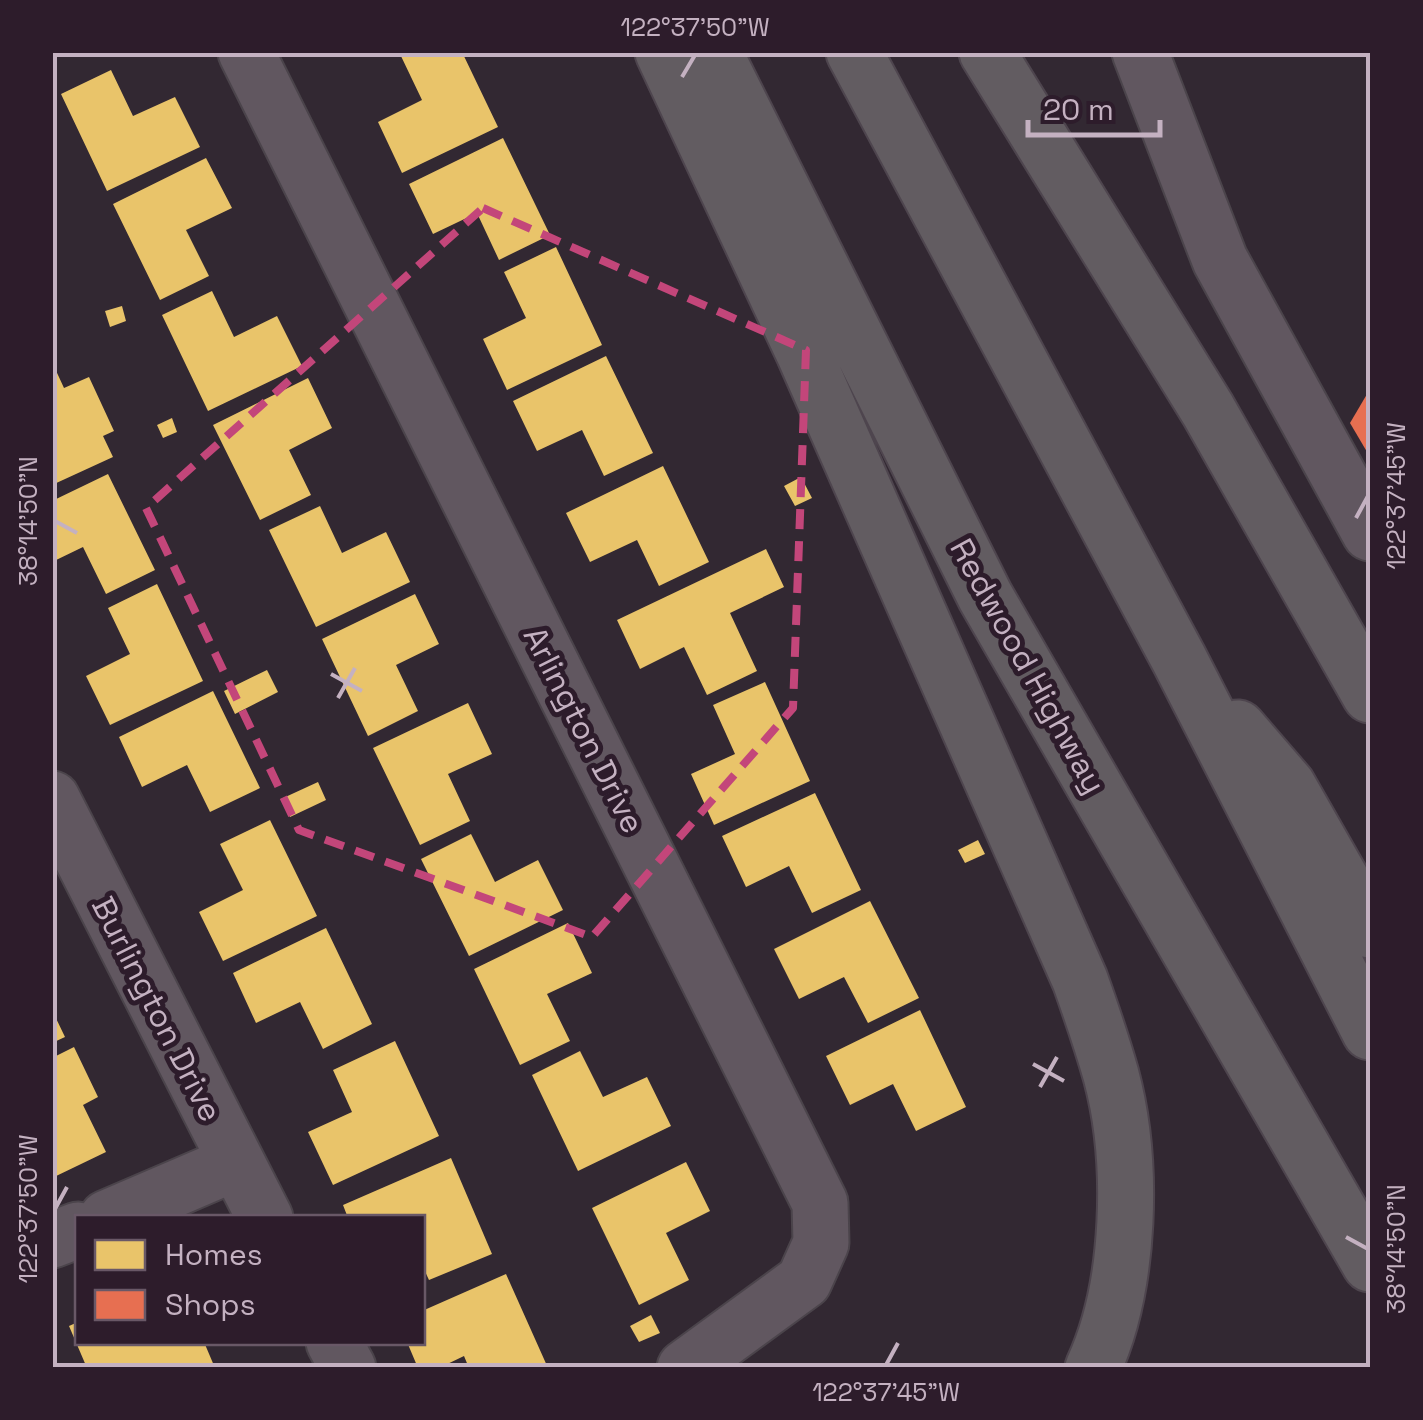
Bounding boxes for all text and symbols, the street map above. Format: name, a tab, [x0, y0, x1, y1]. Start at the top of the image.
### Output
text: 122°37'50"W	[620, 11, 770, 43]
scale bar	[1028, 75, 1160, 137]
text: 20 m	[1043, 90, 1114, 129]
text: 122°37'45"W	[1380, 422, 1412, 570]
text: 38°14'50"N	[12, 456, 44, 586]
street label: Redwood Highway	[941, 532, 1115, 800]
street label: Arlington Drive	[515, 620, 653, 840]
street label: Burlington Drive	[83, 890, 231, 1128]
text: 122°37'50"W	[12, 1134, 44, 1284]
text: 38°14'50"N	[1380, 1184, 1412, 1314]
legend	[75, 1215, 425, 1345]
text: Homes	[165, 1235, 263, 1274]
text: Shops	[165, 1285, 255, 1324]
text: 122°37'45"W	[812, 1376, 960, 1408]

